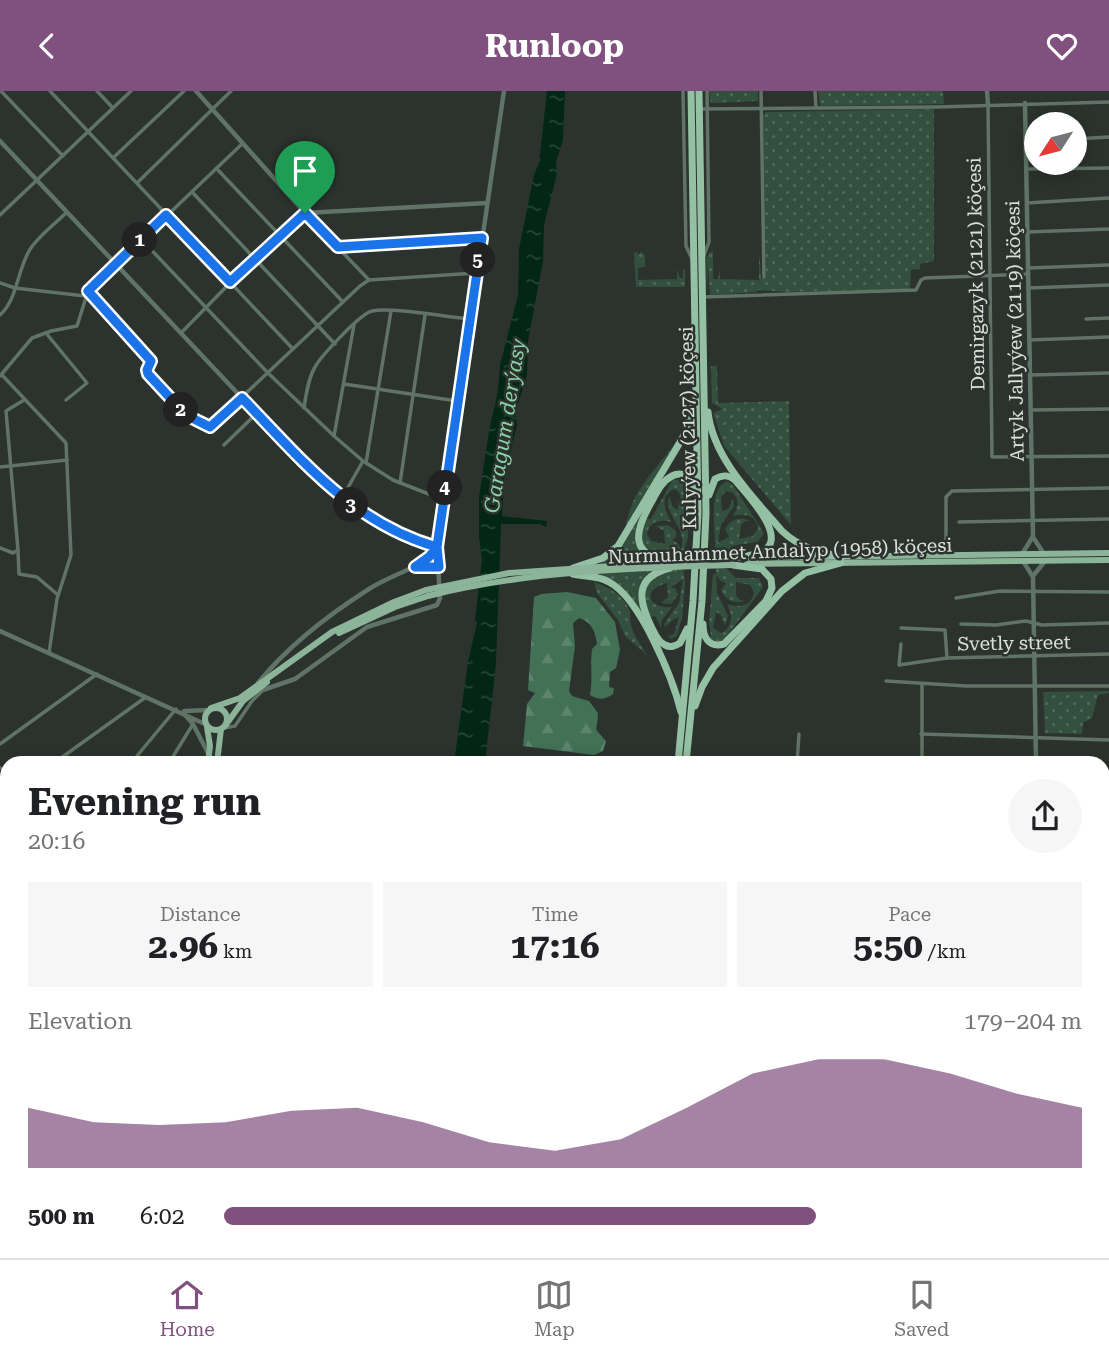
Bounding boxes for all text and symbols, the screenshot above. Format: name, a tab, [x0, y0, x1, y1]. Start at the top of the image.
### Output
icon: back	[28, 27, 66, 65]
text: Runloop	[485, 27, 624, 65]
icon: heart	[1043, 27, 1081, 65]
north arrow	[1024, 112, 1087, 175]
map controls	[1024, 112, 1087, 175]
pin	[275, 141, 335, 213]
icon: arrive	[286, 152, 324, 190]
street label: Demirgazyk (2121) köçesi	[962, 157, 990, 391]
street label: Artyk Jallyýew (2119) köçesi	[1001, 200, 1029, 462]
pin: 1	[122, 223, 158, 257]
text: 1	[134, 228, 145, 251]
pin: 5	[461, 243, 496, 277]
text: 5	[472, 248, 483, 271]
street label: Kulyýew (2127) köçesi	[675, 326, 701, 530]
water label: Garagum derýasy	[479, 337, 531, 515]
pin: 2	[164, 393, 198, 427]
text: 2	[175, 398, 186, 421]
pin: 4	[428, 471, 462, 505]
text: 4	[439, 476, 450, 499]
pin: 3	[334, 487, 368, 523]
text: 3	[345, 493, 356, 516]
street label: Nurmuhammet Andalyp (1958) köçesi	[607, 533, 953, 569]
street label: Svetly street	[957, 631, 1071, 655]
button: share	[1008, 779, 1082, 853]
text: Evening run	[28, 780, 261, 824]
text: 20:16	[28, 828, 85, 855]
text: Distance	[160, 903, 241, 926]
text: Time	[532, 903, 578, 926]
text: Pace	[888, 903, 931, 926]
text: 2.96	[148, 926, 218, 967]
text: 17:16	[510, 926, 600, 967]
text: 5:50	[853, 926, 923, 967]
text: km	[218, 940, 252, 963]
text: /km	[923, 940, 966, 963]
text: Elevation	[28, 1008, 132, 1035]
text: 179–204 m	[964, 1008, 1082, 1035]
text: 500 m	[28, 1203, 95, 1230]
text: 6:02	[140, 1203, 185, 1230]
tab: Home	[160, 1276, 215, 1341]
tab: Map	[534, 1276, 575, 1341]
tab: Saved	[894, 1276, 949, 1341]

